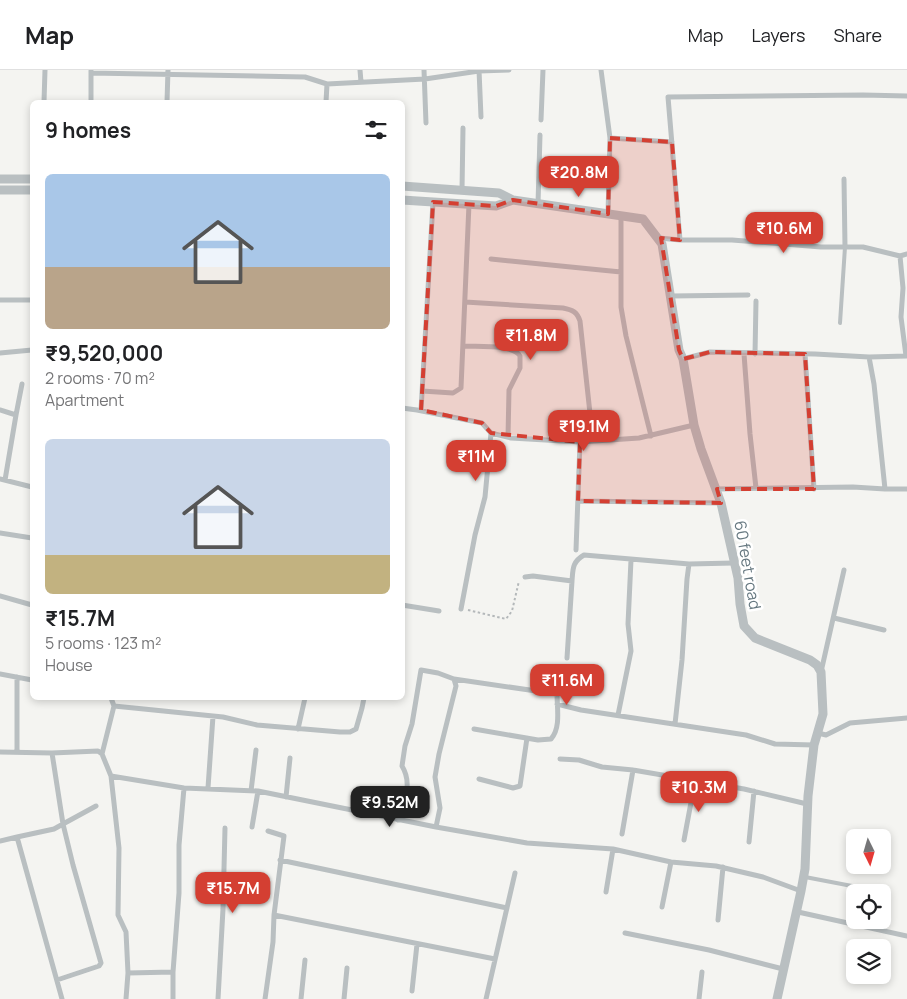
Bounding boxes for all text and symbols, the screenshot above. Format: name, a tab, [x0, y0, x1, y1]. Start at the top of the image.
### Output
text: Map	[25, 18, 74, 51]
text: Map	[688, 23, 723, 47]
text: Layers	[751, 23, 805, 47]
text: Share	[833, 23, 882, 47]
text: 9 homes	[45, 116, 131, 144]
icon: filters	[362, 116, 390, 144]
pin: ₹20.8M	[538, 156, 620, 198]
text: ₹20.8M	[550, 161, 608, 183]
icon: home	[173, 207, 263, 297]
pin: ₹10.6M	[743, 212, 825, 254]
text: ₹10.6M	[756, 217, 812, 239]
pin: ₹11.8M	[490, 318, 572, 361]
text: ₹11.8M	[505, 324, 557, 346]
text: ₹9,520,000	[45, 339, 163, 367]
text: 2 rooms · 70 m²	[45, 367, 155, 389]
text: Apartment	[45, 389, 124, 411]
pin: ₹19.1M	[543, 410, 625, 452]
text: ₹19.1M	[559, 415, 609, 437]
pin: ₹11M	[446, 440, 506, 482]
text: ₹11M	[457, 445, 495, 467]
icon: home	[173, 472, 263, 562]
street label: 60 feet road	[729, 519, 767, 611]
text: ₹15.7M	[45, 604, 115, 632]
text: 5 rooms · 123 m²	[45, 632, 161, 654]
text: House	[45, 654, 93, 676]
pin: ₹11.6M	[526, 664, 608, 706]
text: ₹11.6M	[541, 669, 593, 691]
pin: ₹10.3M	[658, 770, 740, 813]
text: ₹10.3M	[671, 776, 727, 798]
pin: ₹9.52M	[349, 786, 431, 828]
text: ₹9.52M	[362, 791, 418, 813]
north arrow	[846, 829, 891, 874]
map controls	[846, 829, 891, 984]
pin: ₹15.7M	[192, 872, 274, 914]
text: ₹15.7M	[206, 877, 260, 899]
button: locate	[846, 884, 891, 929]
button: layers	[846, 939, 891, 984]

